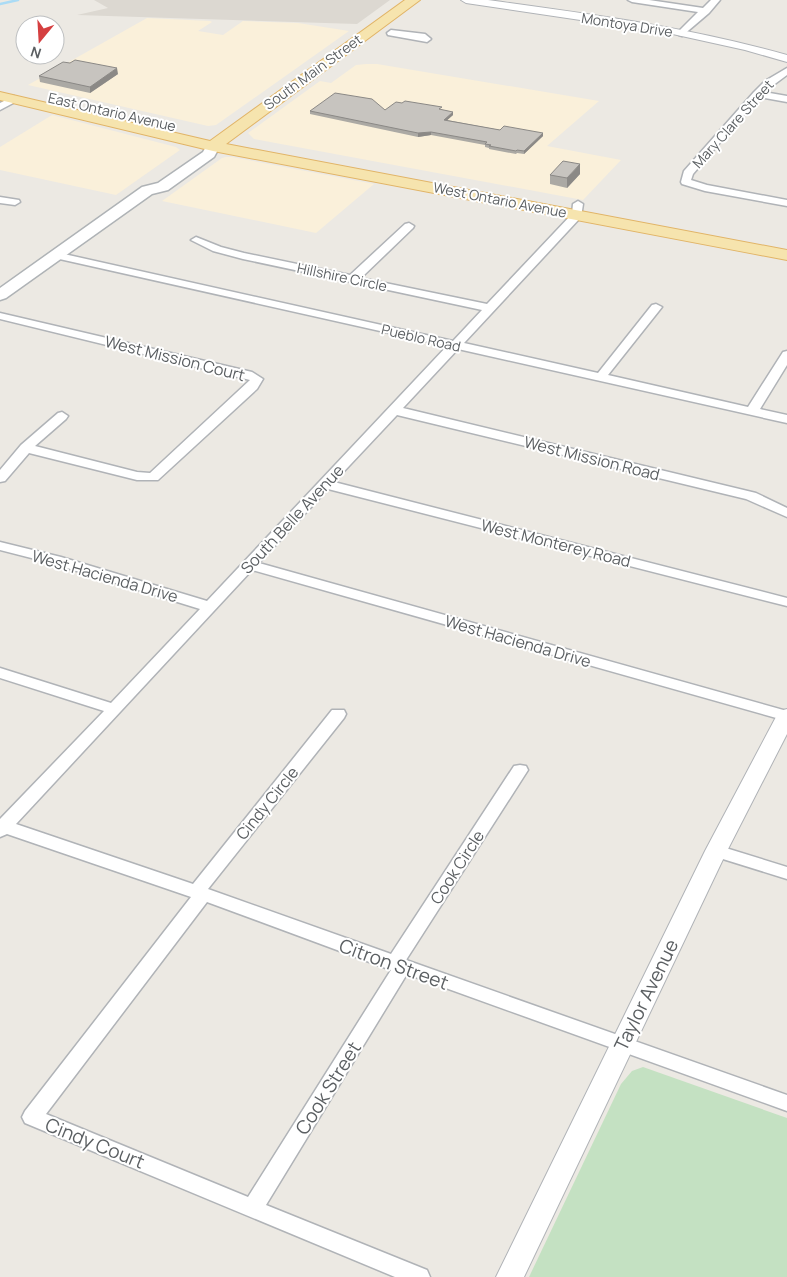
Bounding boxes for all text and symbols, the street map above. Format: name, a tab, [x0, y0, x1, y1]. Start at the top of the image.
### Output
street label: Montoya Drive	[580, 8, 674, 41]
north arrow	[15, 15, 65, 65]
street label: South Main Street	[260, 29, 366, 114]
text: N	[28, 42, 44, 63]
street label: Mary Clare Street	[688, 75, 778, 172]
street label: East Ontario Avenue	[46, 88, 178, 135]
street label: West Ontario Avenue	[432, 177, 568, 222]
street label: Hillshire Circle	[295, 258, 389, 295]
street label: Pueblo Road	[380, 319, 463, 356]
street label: West Mission Court	[103, 330, 247, 386]
street label: West Mission Road	[522, 430, 662, 486]
street label: South Belle Avenue	[236, 460, 348, 578]
street label: West Monterey Road	[479, 514, 633, 572]
street label: West Hacienda Drive	[29, 545, 181, 607]
street label: West Hacienda Drive	[442, 610, 594, 672]
street label: Cindy Circle	[231, 762, 303, 844]
street label: Cook Circle	[425, 826, 489, 908]
street label: Citron Street	[336, 932, 452, 996]
street label: Taylor Avenue	[608, 935, 684, 1055]
street label: Cook Street	[289, 1037, 367, 1139]
street label: Cindy Court	[41, 1111, 149, 1175]

